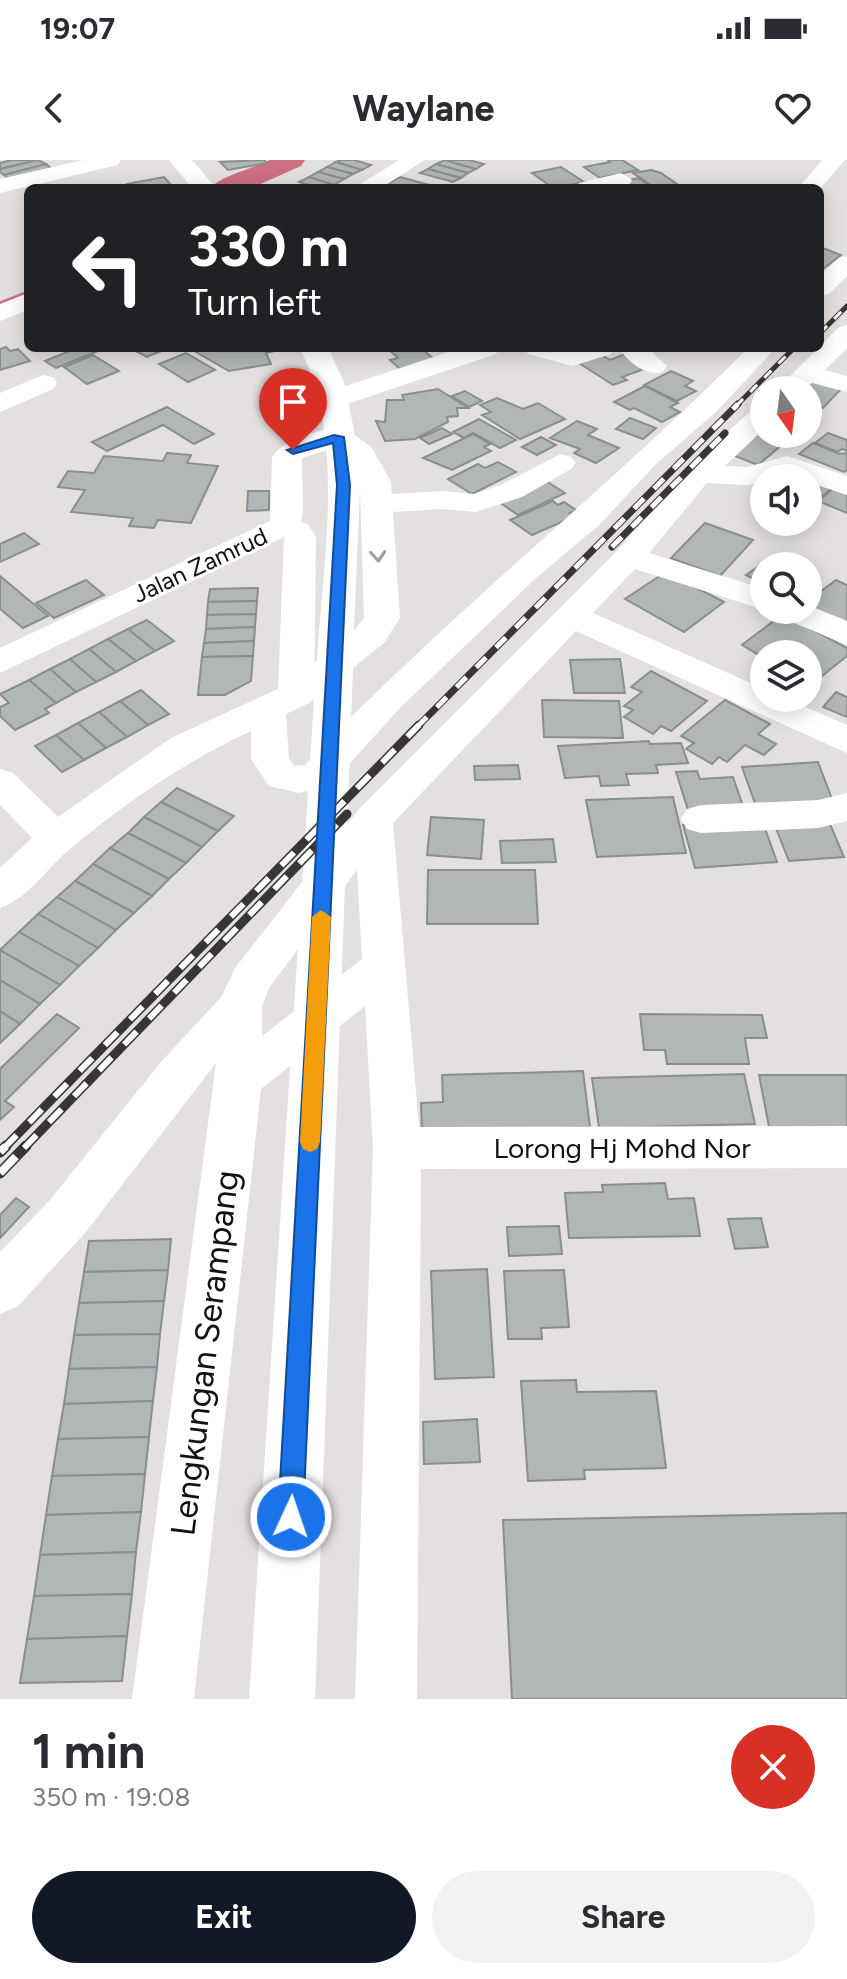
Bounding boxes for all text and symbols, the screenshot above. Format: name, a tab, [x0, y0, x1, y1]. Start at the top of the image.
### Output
text: 19:07	[40, 10, 115, 47]
icon: back	[32, 86, 76, 130]
icon: heart	[771, 86, 815, 130]
text: Waylane	[353, 87, 494, 130]
text: 330 m	[188, 213, 349, 280]
icon: left	[56, 216, 160, 320]
text: Turn left	[188, 281, 322, 324]
pin	[259, 368, 327, 450]
north arrow	[750, 376, 822, 448]
map controls	[750, 376, 822, 712]
icon: arrive	[271, 380, 315, 424]
button: sound	[750, 464, 822, 536]
street label: Jalan Zamrud	[128, 521, 272, 609]
one-way arrow	[370, 550, 387, 563]
button: search	[750, 552, 822, 624]
button: layers	[750, 640, 822, 712]
street label: Lorong Hj Mohd Nor	[493, 1131, 751, 1165]
street label: Lengkungan Serampang	[162, 1168, 248, 1538]
position arrow	[249, 1475, 333, 1559]
text: 1 min	[32, 1722, 145, 1780]
button: close	[731, 1725, 815, 1809]
text: 350 m · 19:08	[32, 1781, 190, 1813]
button: Exit	[32, 1871, 416, 1963]
button: Share	[432, 1871, 815, 1963]

